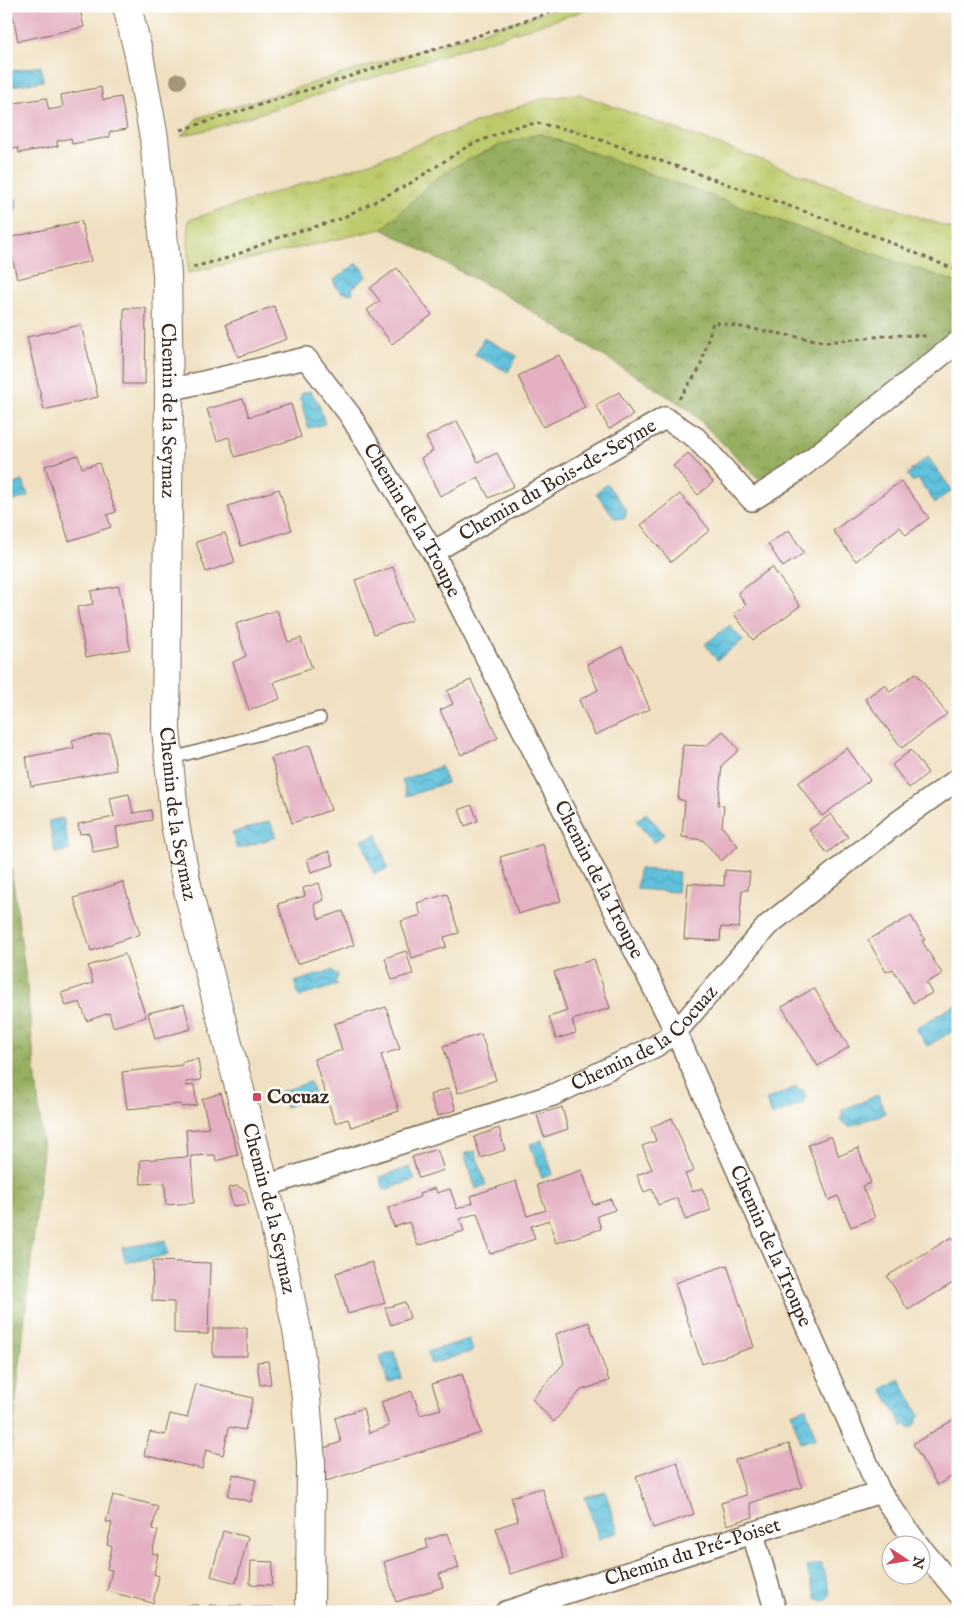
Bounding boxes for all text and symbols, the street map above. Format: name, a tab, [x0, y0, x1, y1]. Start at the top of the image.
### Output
street label: Chemin de la Seymaz	[155, 323, 182, 498]
street label: Chemin du Bois-de-Seyme	[454, 413, 661, 547]
street label: Chemin de la Troupe	[358, 439, 466, 602]
street label: Chemin de la Seymaz	[153, 726, 202, 903]
street label: Chemin de la Troupe	[548, 796, 649, 963]
street label: Chemin de la Cocuaz	[567, 980, 723, 1097]
place label: Cocuaz	[267, 1085, 330, 1110]
marker: Cocuaz	[251, 1091, 263, 1103]
street label: Chemin de la Seymaz	[236, 1120, 302, 1297]
street label: Chemin de la Troupe	[724, 1161, 818, 1331]
street label: Chemin du Pré-Poiset	[602, 1512, 784, 1592]
north arrow	[882, 1536, 932, 1586]
text: N	[908, 1554, 928, 1570]

